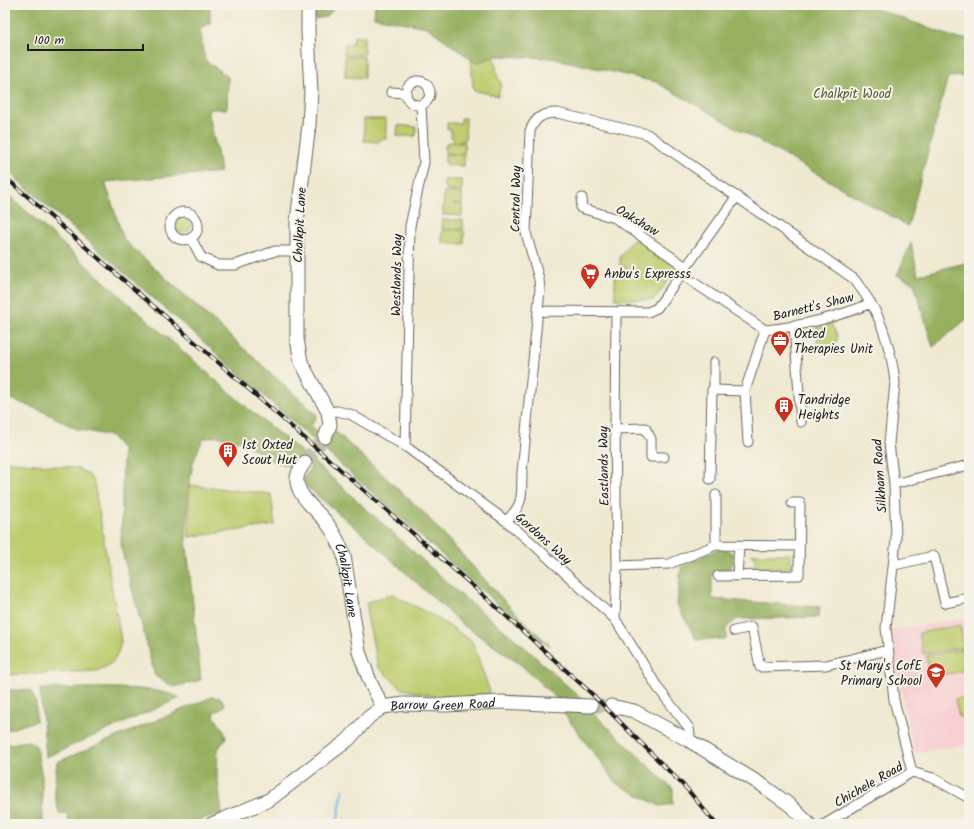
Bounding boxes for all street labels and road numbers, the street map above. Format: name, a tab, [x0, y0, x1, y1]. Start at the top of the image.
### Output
street label: Central Way	[505, 165, 528, 233]
street label: Chalkpit Lane	[288, 187, 313, 263]
street label: Oakshaw	[611, 200, 663, 243]
street label: Westlands Way	[386, 233, 409, 316]
street label: Barnett's Shaw	[771, 287, 856, 328]
street label: Eastlands Way	[593, 425, 616, 506]
street label: Silkham Road	[867, 438, 894, 514]
street label: Gordons Way	[510, 508, 577, 571]
street label: Chalkpit Lane	[328, 540, 362, 619]
street label: Barrow Green Road	[389, 693, 496, 718]
street label: Chichele Road	[830, 757, 908, 814]

